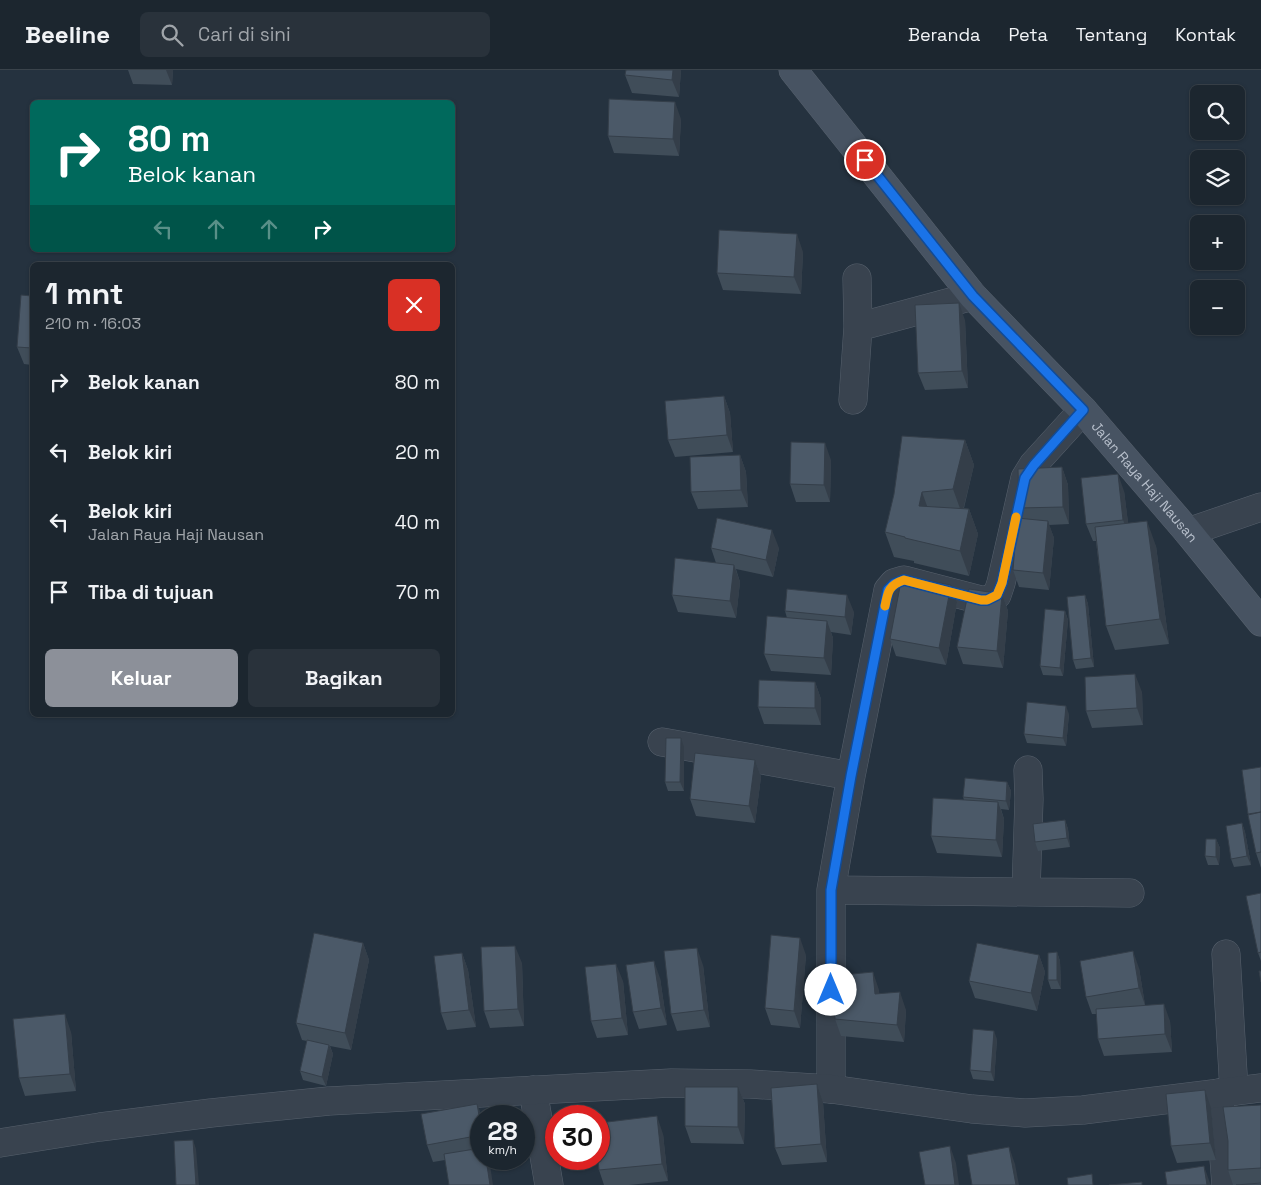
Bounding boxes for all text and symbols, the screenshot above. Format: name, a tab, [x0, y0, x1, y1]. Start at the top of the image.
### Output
search box	[140, 12, 490, 57]
text: Beeline	[25, 19, 110, 50]
icon: search	[158, 21, 186, 49]
text: Cari di sini	[198, 22, 291, 47]
text: Beranda	[908, 23, 980, 46]
text: Peta	[1008, 23, 1048, 46]
text: Tentang	[1076, 23, 1147, 46]
text: Kontak	[1175, 23, 1236, 46]
map controls	[1190, 85, 1245, 335]
button: search	[1190, 85, 1245, 140]
text: 80 m	[128, 117, 210, 161]
icon: right	[45, 120, 110, 185]
pin	[844, 139, 886, 181]
icon: arrive	[851, 146, 879, 174]
button: layers	[1190, 150, 1245, 205]
text: Belok kanan	[128, 160, 256, 188]
icon: left	[149, 215, 177, 243]
icon: ahead	[202, 215, 230, 243]
icon: ahead	[255, 215, 283, 243]
icon: right	[308, 215, 336, 243]
button: +	[1190, 215, 1245, 270]
text: 1 mnt	[45, 274, 124, 313]
button: close	[388, 279, 440, 331]
button: −	[1190, 280, 1245, 335]
text: 210 m · 16:03	[45, 313, 141, 334]
icon: right	[45, 368, 73, 396]
text: Belok kanan	[88, 370, 200, 395]
text: 80 m	[395, 370, 440, 395]
street label: Jalan Raya Haji Nausan	[1088, 417, 1202, 546]
icon: left	[45, 438, 73, 466]
text: Belok kiri	[88, 440, 172, 465]
text: 20 m	[395, 440, 440, 465]
text: Belok kiri	[88, 499, 172, 524]
icon: left	[45, 508, 73, 536]
text: 40 m	[395, 510, 440, 535]
text: Jalan Raya Haji Nausan	[88, 524, 264, 545]
icon: arrive	[45, 578, 73, 606]
text: Tiba di tujuan	[88, 580, 214, 605]
text: 70 m	[396, 580, 440, 605]
button: Keluar	[45, 649, 238, 707]
button: Bagikan	[248, 649, 440, 707]
position arrow	[804, 963, 856, 1015]
speed limit sign: 30	[545, 1105, 610, 1170]
text: 28	[488, 1115, 517, 1147]
text: km/h	[488, 1142, 517, 1158]

